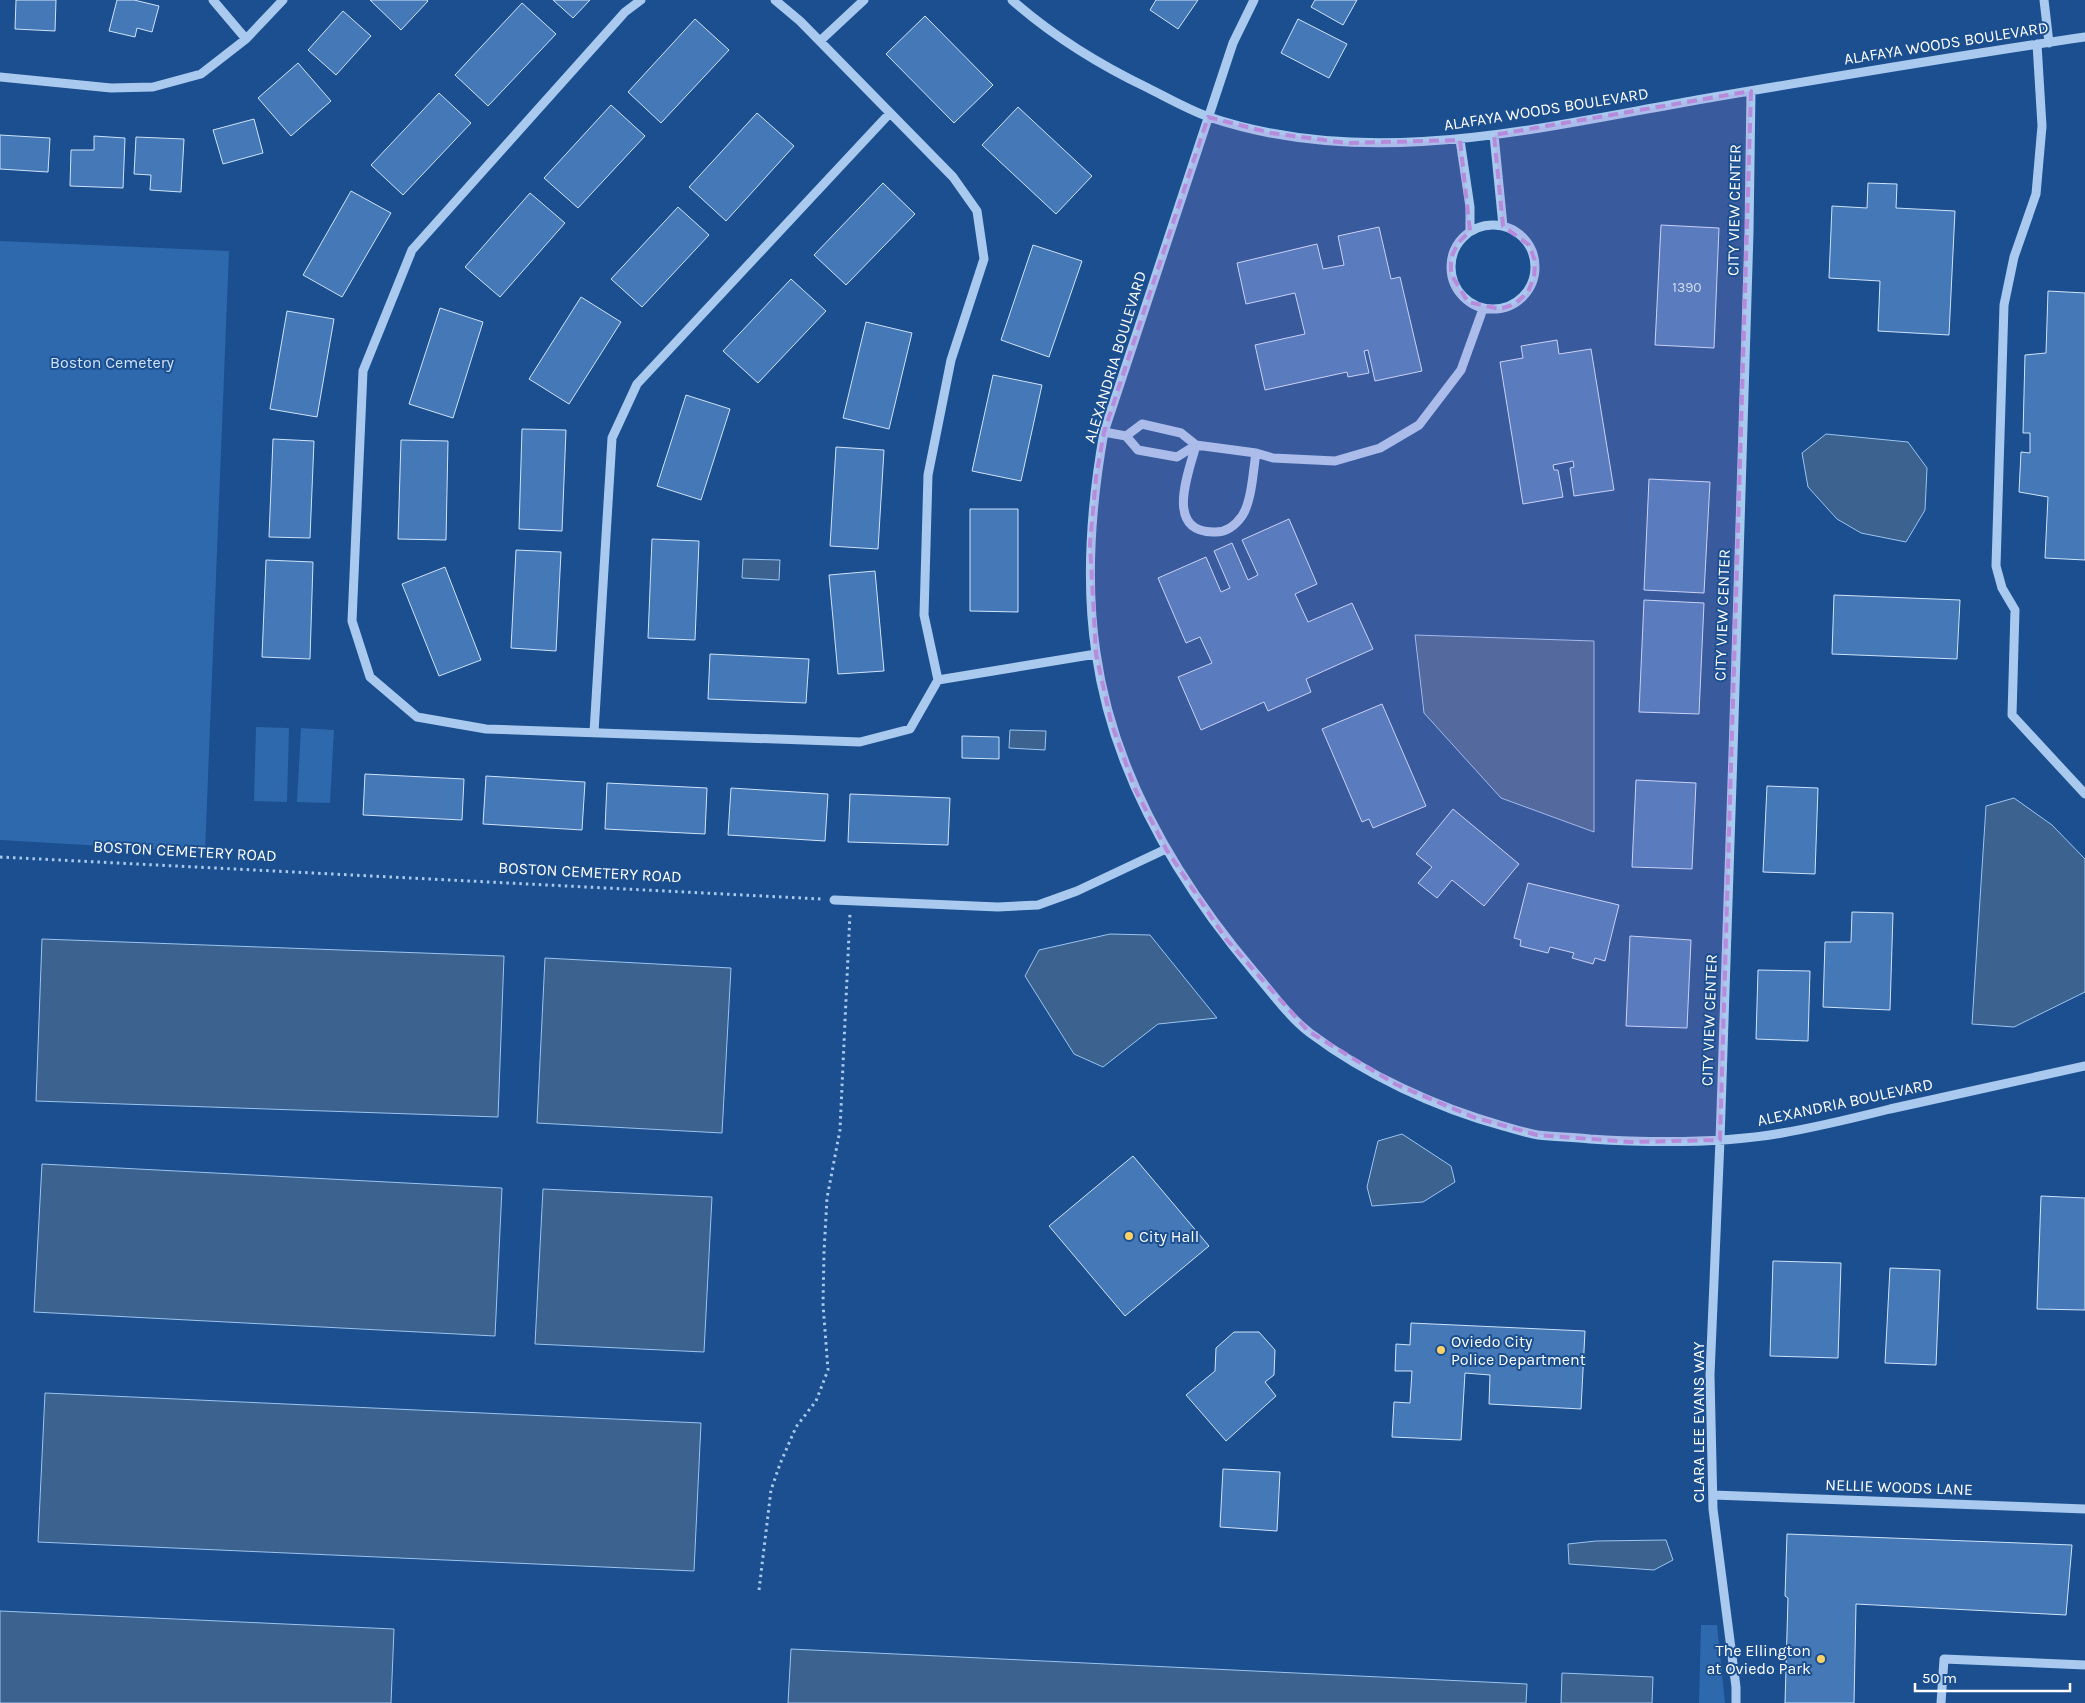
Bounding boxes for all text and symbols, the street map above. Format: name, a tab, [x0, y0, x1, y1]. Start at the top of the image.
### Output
street label: ALAFAYA WOODS BOULEVARD	[1842, 17, 2050, 69]
street label: ALAFAYA WOODS BOULEVARD	[1442, 83, 1650, 135]
street label: CITY VIEW CENTER	[1723, 144, 1745, 276]
street label: ALEXANDRIA BOULEVARD	[1080, 269, 1150, 445]
house number: 1390	[1672, 279, 1702, 296]
park label: Boston Cemetery	[50, 353, 175, 372]
street label: CITY VIEW CENTER	[1710, 549, 1734, 681]
street label: BOSTON CEMETERY ROAD	[93, 837, 277, 865]
street label: BOSTON CEMETERY ROAD	[498, 858, 682, 886]
street label: CITY VIEW CENTER	[1697, 954, 1721, 1086]
street label: ALEXANDRIA BOULEVARD	[1755, 1074, 1935, 1130]
place label: City Hall	[1139, 1227, 1199, 1246]
marker: City Hall	[1123, 1230, 1135, 1242]
place label: Oviedo City Police Department	[1451, 1332, 1586, 1369]
street label: CLARA LEE EVANS WAY	[1689, 1341, 1708, 1502]
marker: Oviedo City Police Department	[1435, 1344, 1447, 1356]
street label: NELLIE WOODS LANE	[1825, 1475, 1973, 1499]
place label: The Ellington at Oviedo Park	[1707, 1641, 1811, 1678]
marker: The Ellington at Oviedo Park	[1815, 1653, 1827, 1665]
scale bar	[1915, 1660, 2070, 1692]
text: 50 m	[1922, 1669, 1957, 1687]

